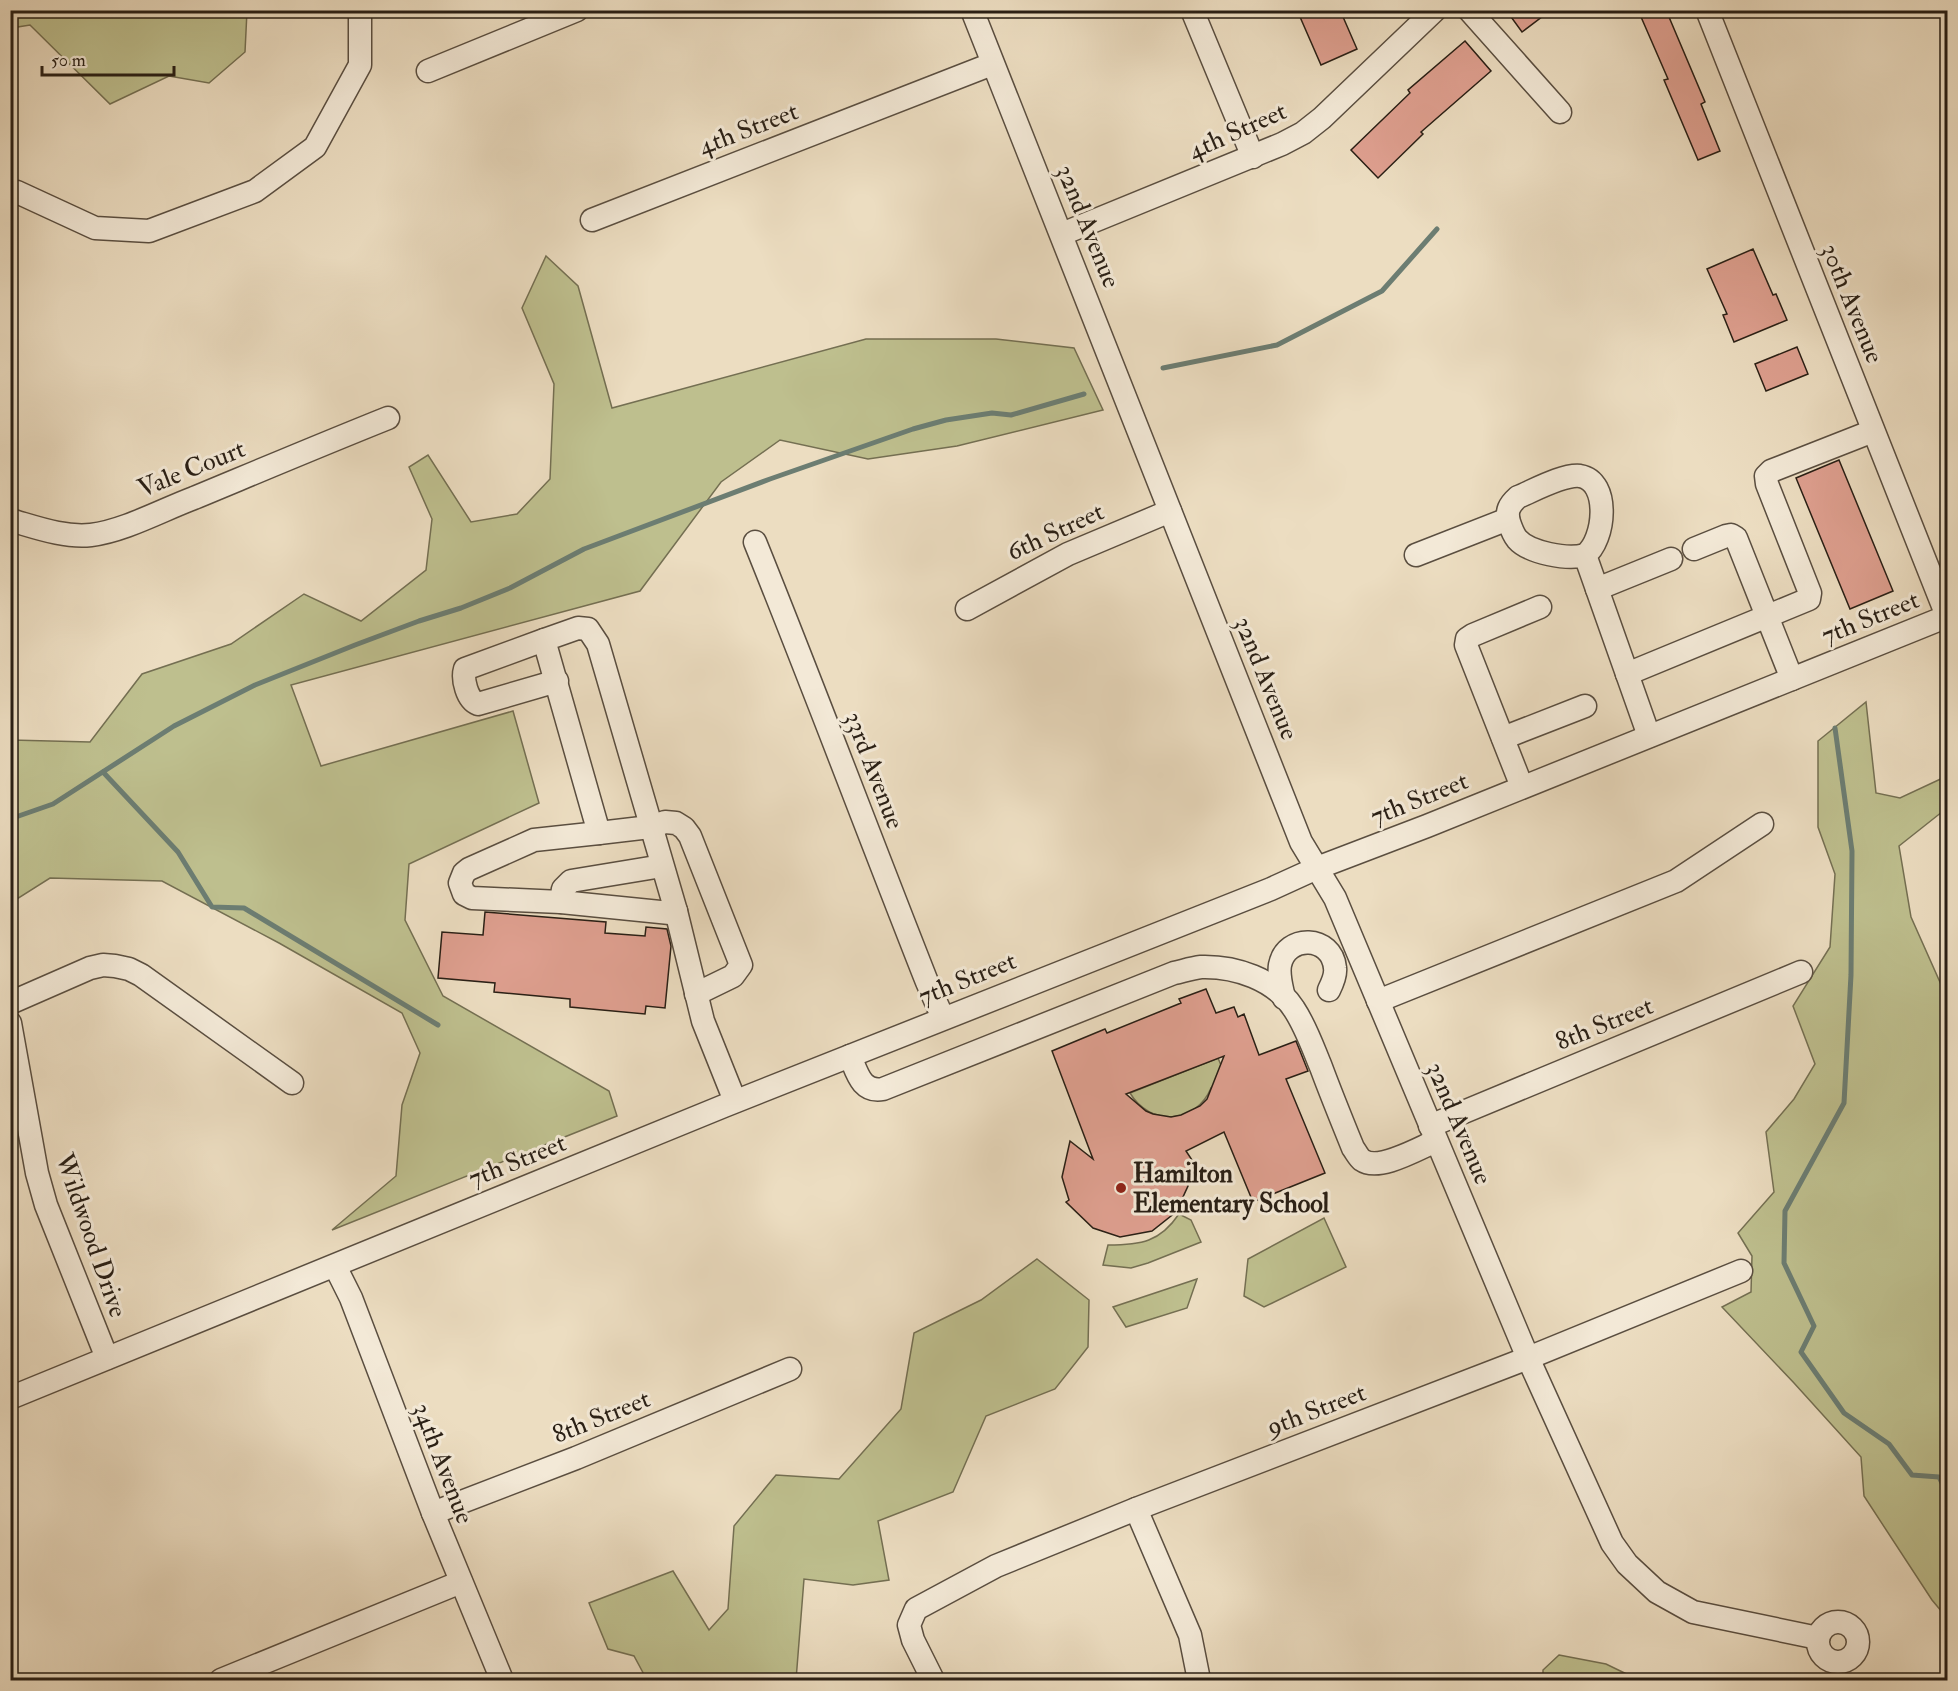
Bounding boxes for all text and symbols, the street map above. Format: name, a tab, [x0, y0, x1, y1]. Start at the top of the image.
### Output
scale bar	[42, 39, 174, 77]
text: 50 m	[51, 49, 86, 72]
street label: 4th Street	[694, 95, 803, 163]
street label: 4th Street	[1183, 95, 1292, 167]
street label: 32nd Avenue	[1049, 160, 1127, 293]
street label: 30th Avenue	[1814, 239, 1891, 368]
street label: Vale Court	[133, 433, 250, 505]
street label: 6th Street	[1002, 496, 1109, 568]
street label: 7th Street	[1817, 584, 1924, 652]
street label: 32nd Avenue	[1227, 612, 1305, 745]
street label: 33rd Avenue	[837, 707, 911, 834]
street label: 7th Street	[1366, 765, 1473, 833]
street label: 7th Street	[914, 945, 1021, 1013]
street label: 8th Street	[1551, 990, 1658, 1058]
street label: 32nd Avenue	[1419, 1057, 1499, 1190]
street label: 7th Street	[464, 1127, 571, 1195]
street label: Wildwood Drive	[48, 1148, 134, 1322]
place label: Hamilton Elementary School	[1133, 1158, 1330, 1221]
marker: Hamilton Elementary School	[1114, 1181, 1128, 1195]
street label: 9th Street	[1260, 1376, 1370, 1444]
street label: 8th Street	[548, 1383, 655, 1451]
street label: 34th Avenue	[405, 1398, 481, 1528]

